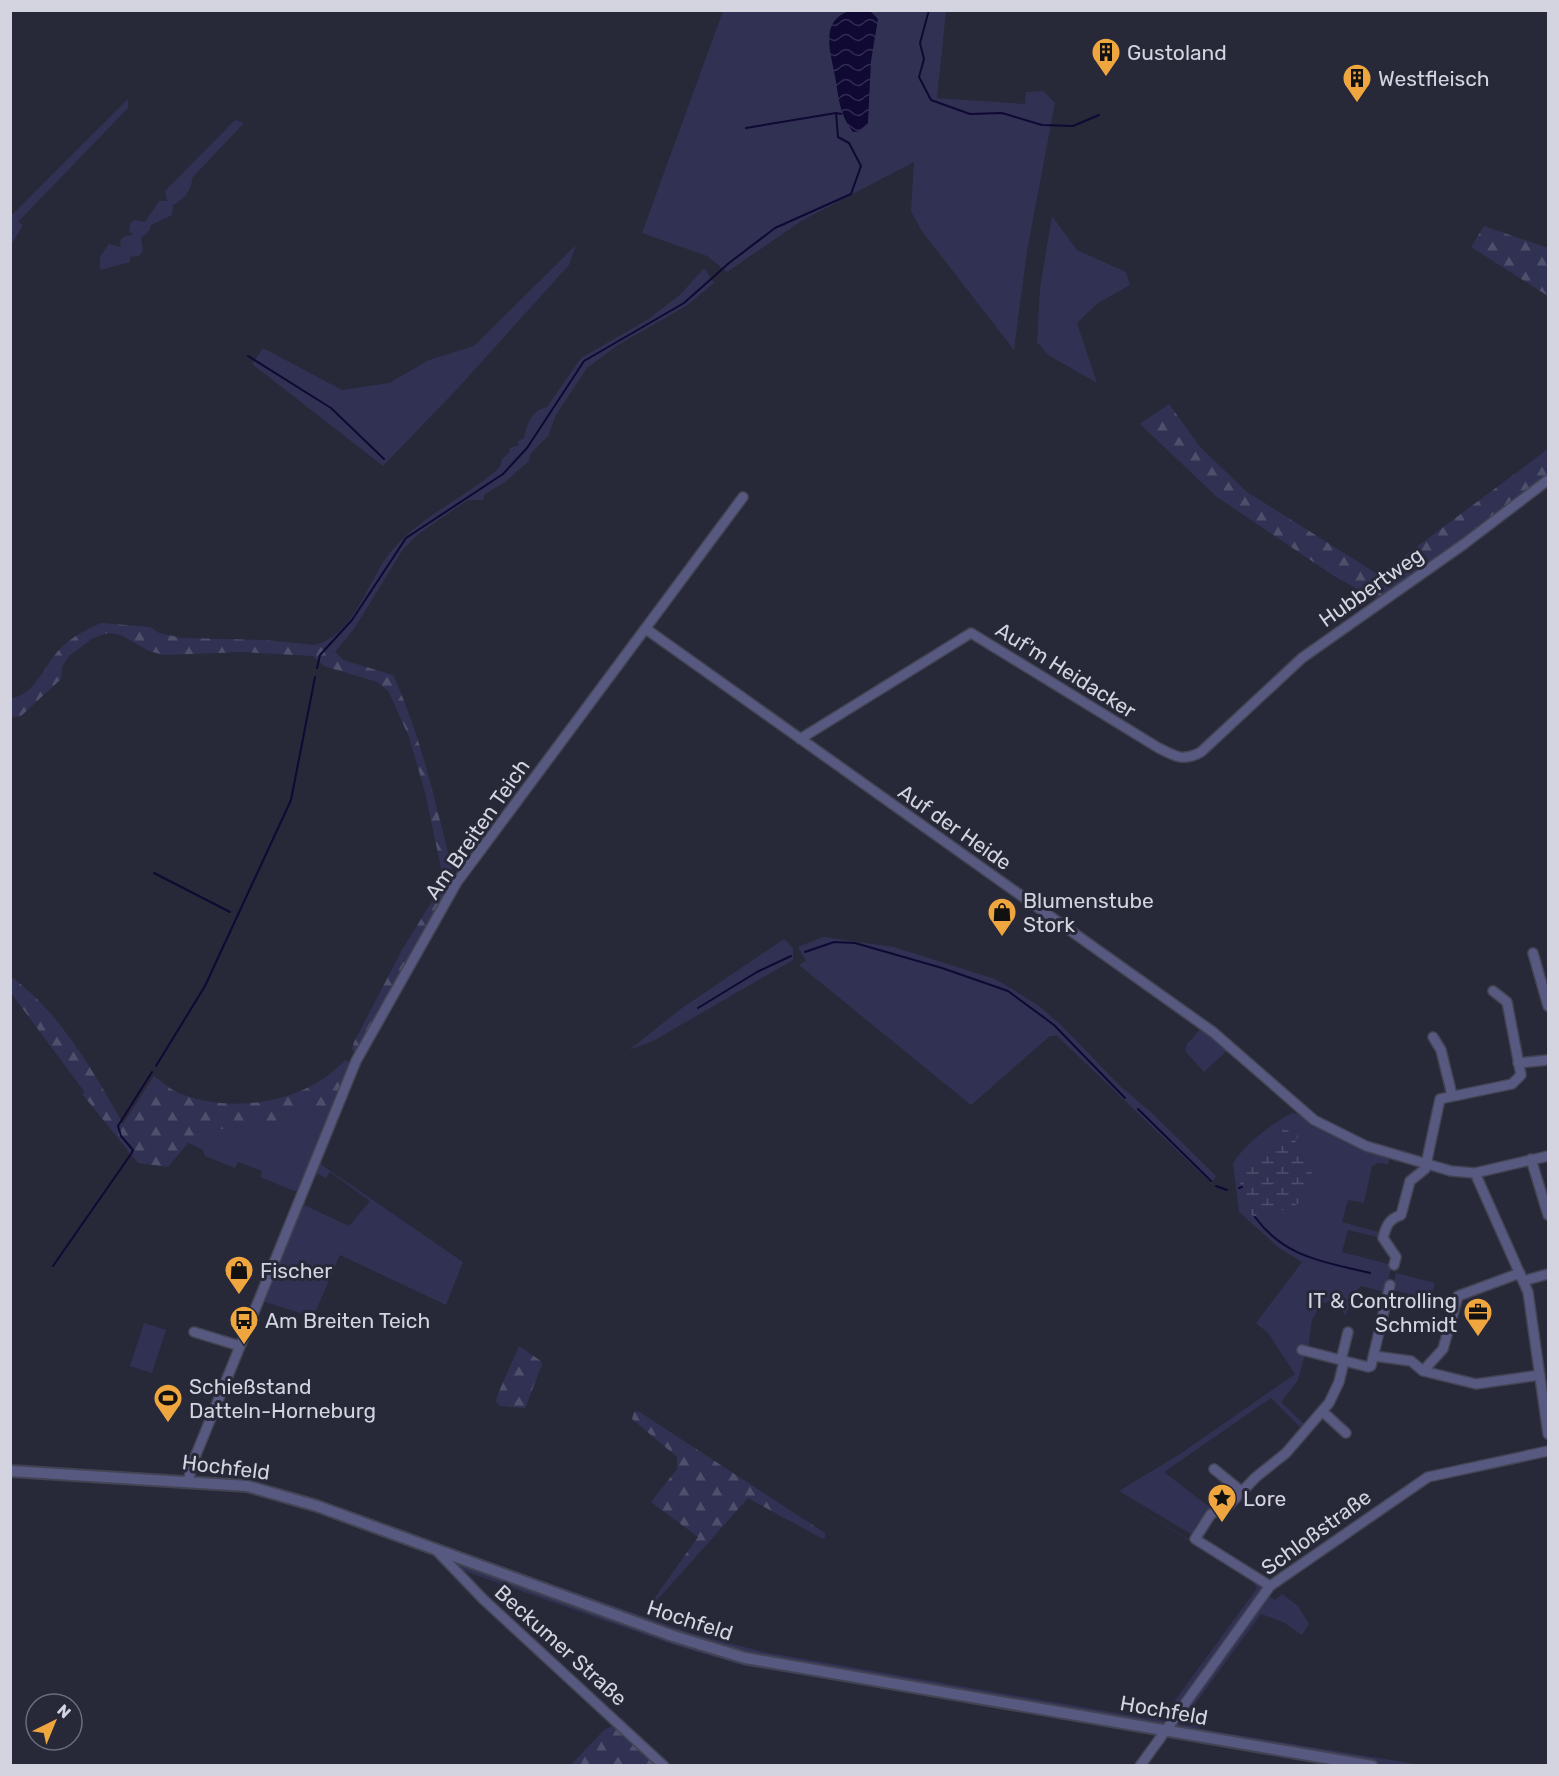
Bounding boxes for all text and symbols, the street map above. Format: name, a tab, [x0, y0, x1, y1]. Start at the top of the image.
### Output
building icon: Gustoland	[1090, 36, 1122, 78]
place label: Gustoland	[1127, 40, 1227, 65]
building icon: Westfleisch	[1341, 62, 1373, 104]
place label: Westfleisch	[1378, 66, 1490, 91]
street label: Hubbertweg	[1314, 542, 1428, 632]
street label: Auf'm Heidacker	[991, 617, 1141, 723]
street label: Am Breiten Teich	[419, 754, 535, 904]
street label: Auf der Heide	[894, 779, 1016, 875]
place label: Blumenstube Stork	[1023, 888, 1154, 937]
shop icon: Blumenstube Stork	[986, 896, 1018, 938]
shop icon: Fischer	[223, 1254, 255, 1296]
place label: Fischer	[260, 1258, 332, 1283]
place label: IT & Controlling Schmidt	[1308, 1288, 1457, 1337]
office icon: IT & Controlling Schmidt	[1462, 1296, 1494, 1338]
bus stop icon: Am Breiten Teich	[228, 1304, 260, 1346]
place label: Am Breiten Teich	[265, 1308, 430, 1333]
place label: Schießstand Datteln-Horneburg	[189, 1374, 376, 1423]
sports icon: Schießstand Datteln-Horneburg	[152, 1382, 184, 1424]
street label: Hochfeld	[181, 1449, 271, 1485]
place icon: Lore	[1206, 1482, 1238, 1524]
street label: Schloßstraße	[1256, 1484, 1376, 1580]
place label: Lore	[1243, 1486, 1286, 1511]
street label: Beckumer Straße	[490, 1579, 632, 1711]
street label: Hochfeld	[644, 1594, 736, 1646]
street label: Hochfeld	[1118, 1690, 1210, 1730]
north arrow	[24, 1692, 84, 1752]
text: N	[53, 1701, 75, 1722]

